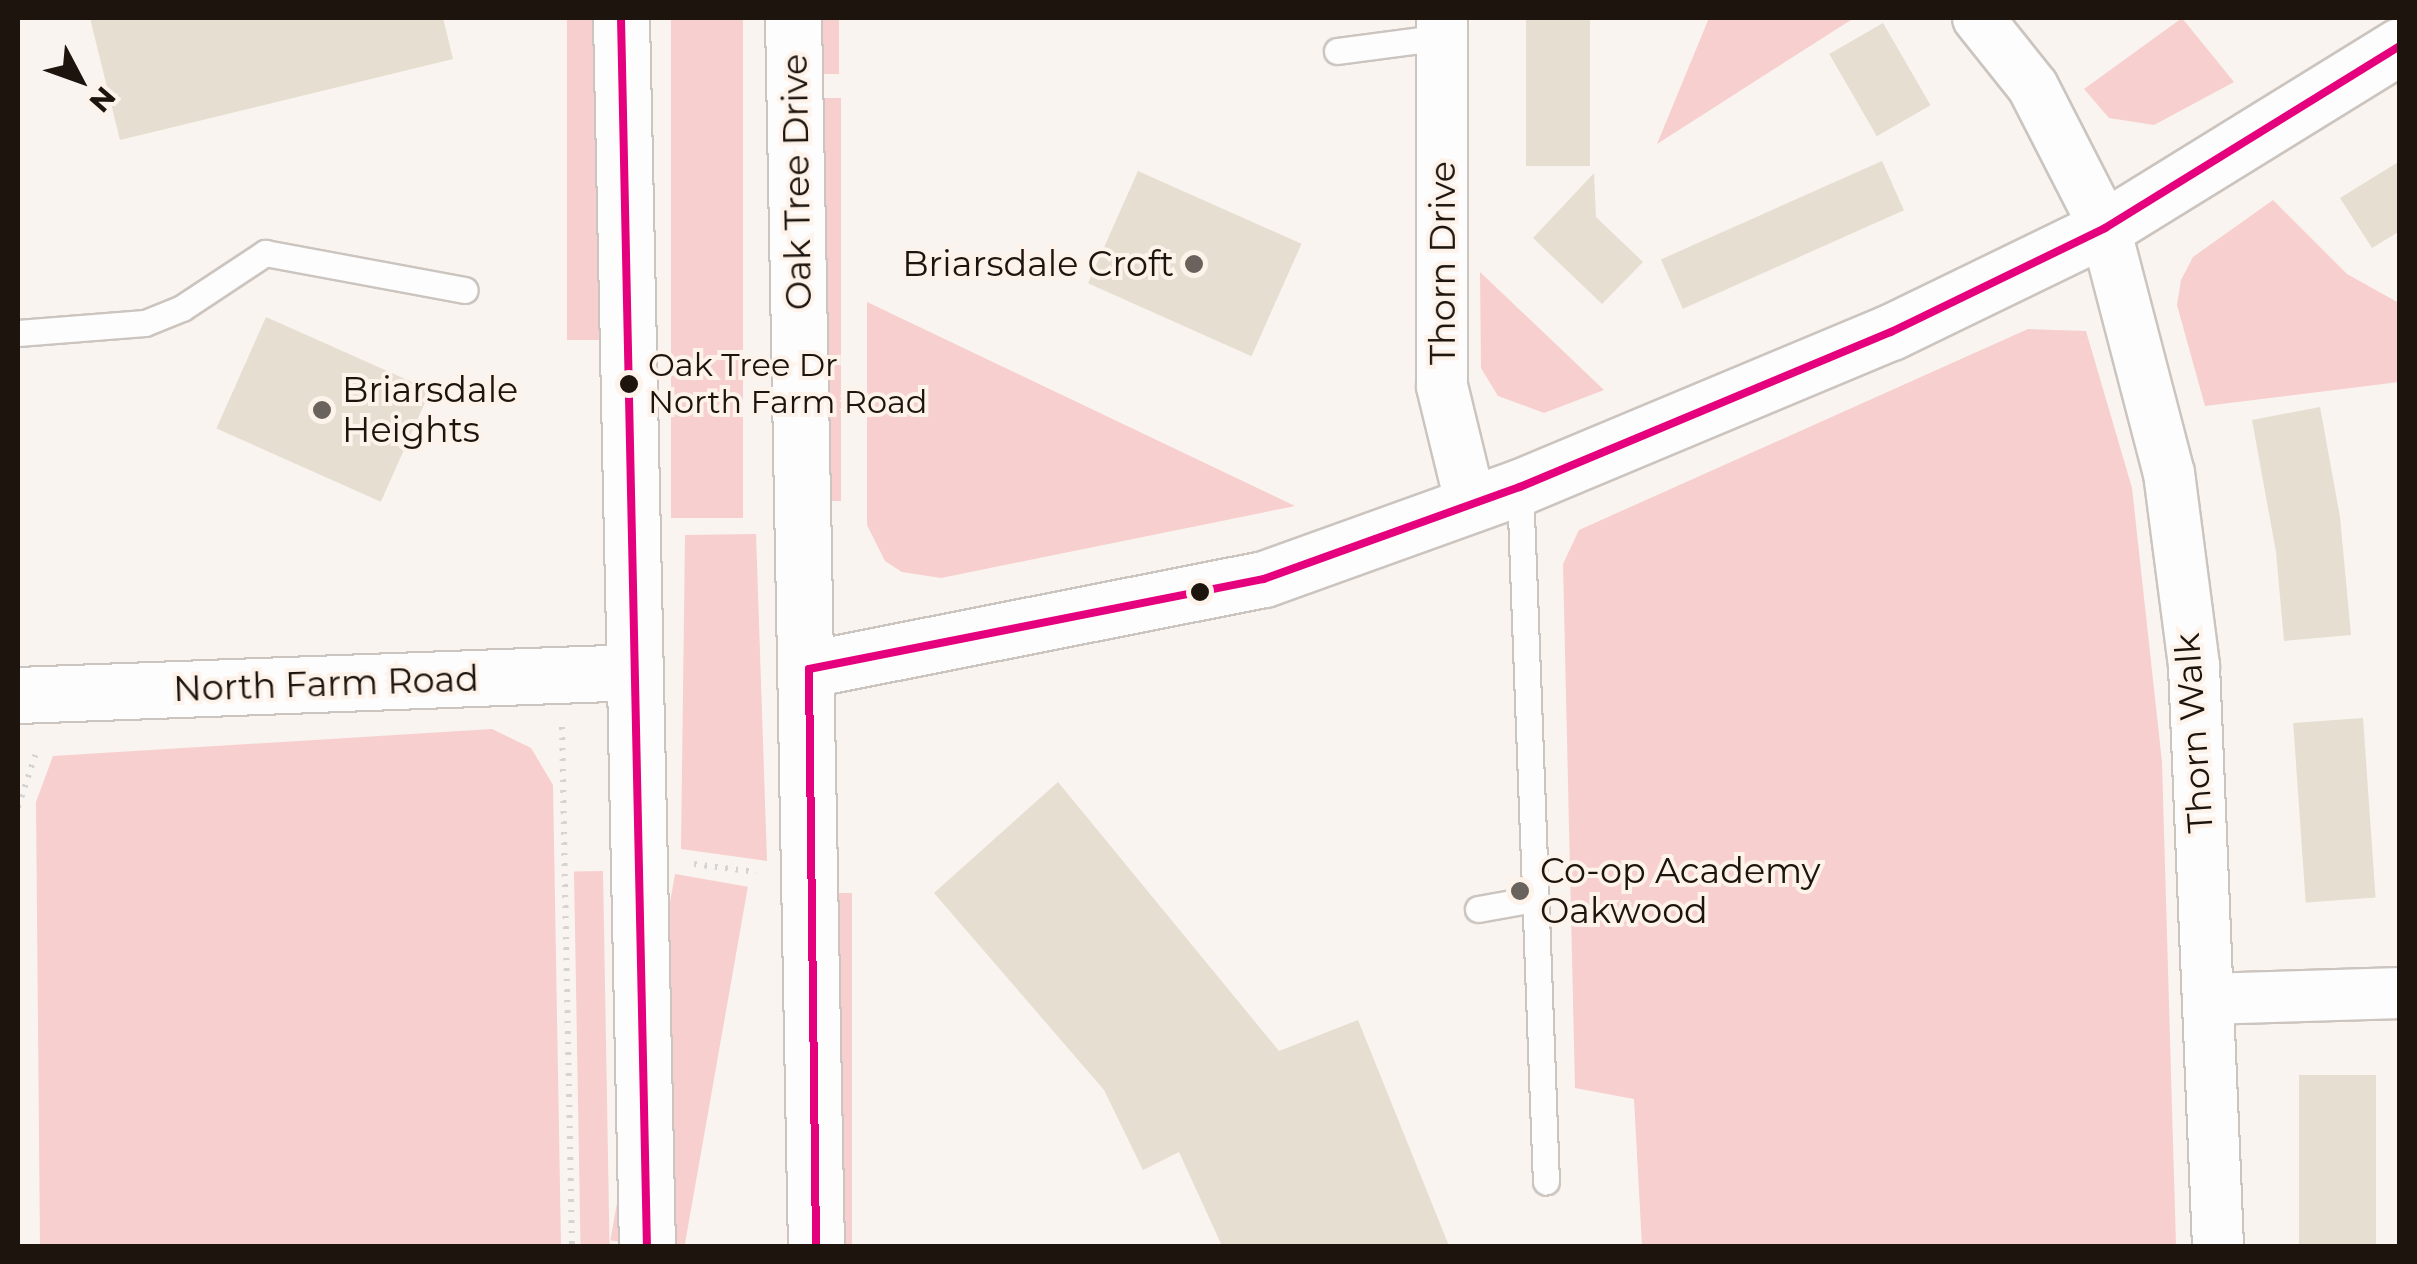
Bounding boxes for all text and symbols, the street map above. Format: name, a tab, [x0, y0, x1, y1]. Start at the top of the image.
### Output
north arrow	[30, 30, 130, 130]
street label: Oak Tree Drive	[774, 53, 820, 311]
text: N	[82, 80, 123, 119]
street label: Thorn Drive	[1422, 161, 1464, 365]
place label: Briarsdale Croft	[902, 243, 1174, 285]
marker: Briarsdale Croft	[1183, 253, 1205, 275]
place label: Oak Tree Dr North Farm Road	[648, 347, 927, 422]
place label: Briarsdale Heights	[342, 369, 518, 451]
marker: Oak Tree Dr North Farm Road	[619, 374, 639, 394]
marker: Briarsdale Heights	[311, 399, 333, 421]
unlabelled marker	[1190, 582, 1210, 602]
street label: Thorn Walk	[2166, 632, 2222, 834]
street label: North Farm Road	[173, 658, 479, 710]
place label: Co-op Academy Oakwood	[1540, 850, 1820, 932]
marker: Co-op Academy Oakwood	[1509, 880, 1531, 902]

